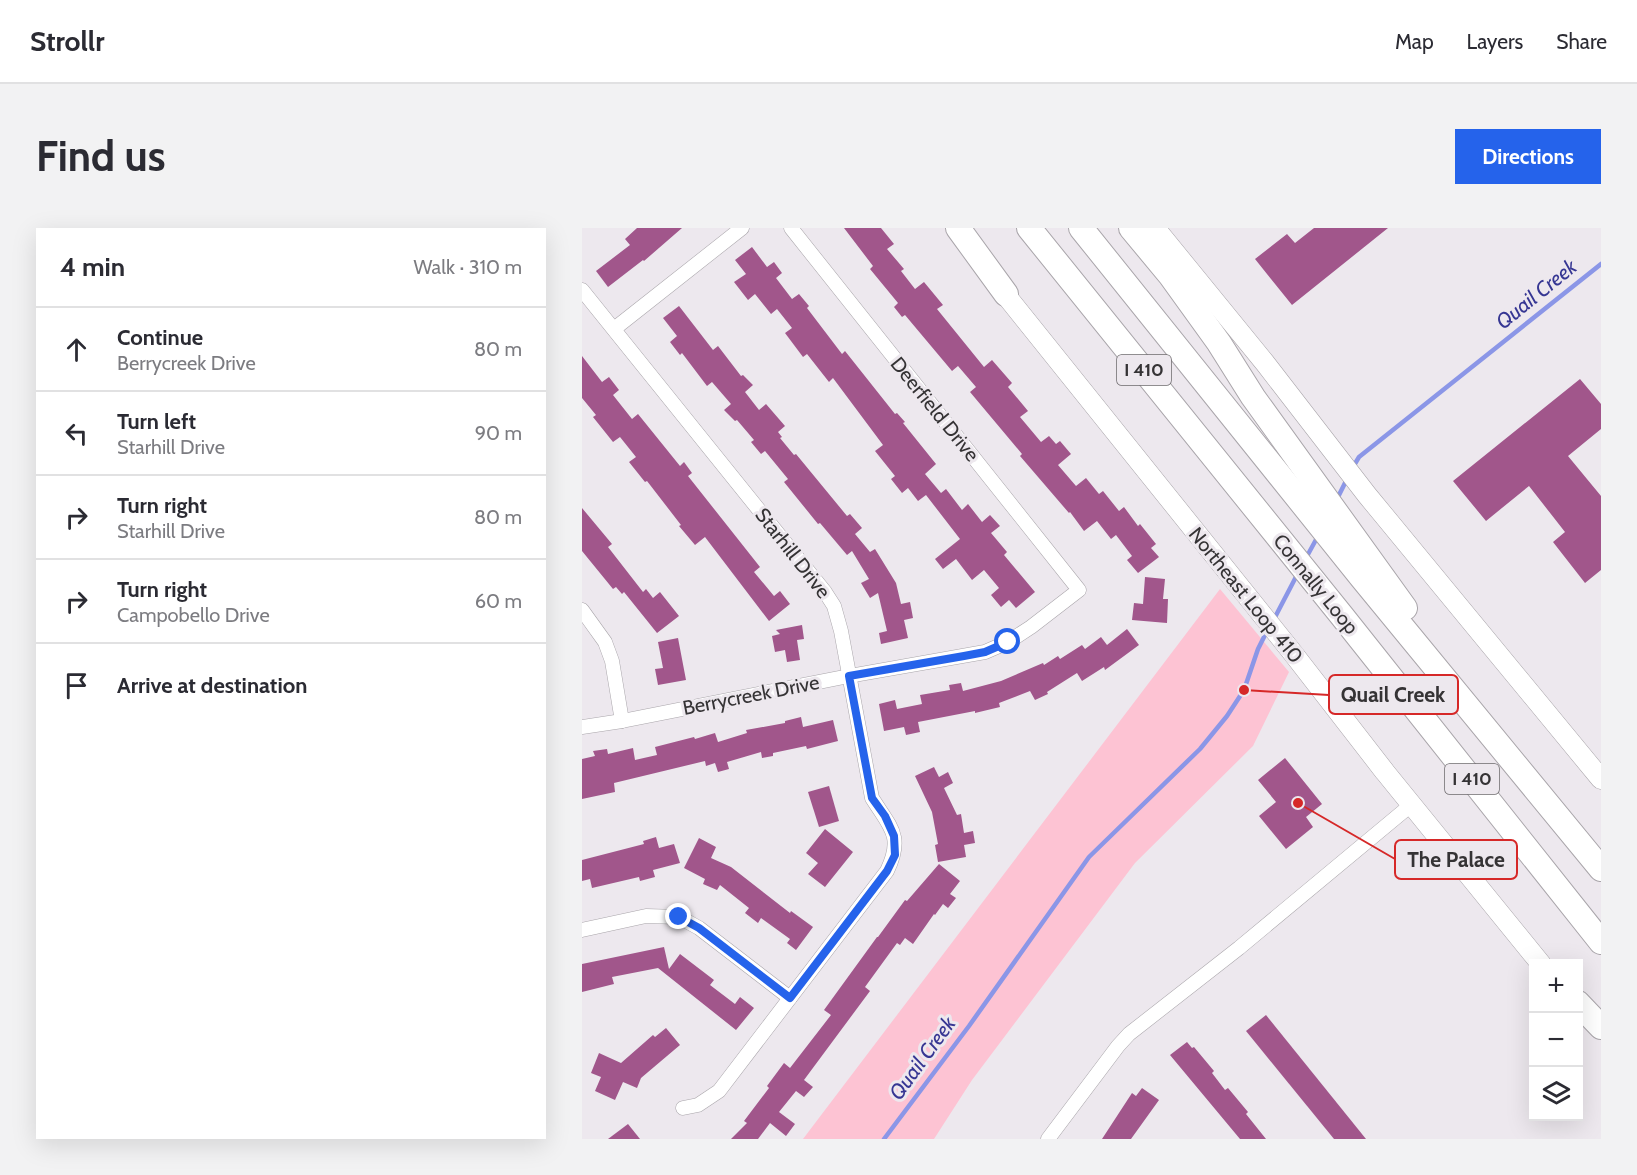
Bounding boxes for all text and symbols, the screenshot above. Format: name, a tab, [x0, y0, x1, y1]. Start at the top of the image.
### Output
text: Strollr	[30, 24, 104, 58]
text: Map	[1395, 29, 1434, 54]
text: Layers	[1467, 29, 1523, 54]
text: Share	[1556, 29, 1607, 54]
button: Directions	[1455, 129, 1601, 184]
text: Find us	[36, 130, 165, 182]
text: 4 min	[60, 251, 125, 283]
water label: Quail Creek	[1491, 253, 1582, 334]
text: Walk · 310 m	[414, 255, 522, 279]
text: Continue	[117, 324, 203, 351]
icon: ahead	[60, 333, 93, 366]
text: 80 m	[474, 337, 522, 361]
text: Berrycreek Drive	[117, 351, 256, 375]
street label: Deerfield Drive	[886, 352, 984, 466]
road number: I 410	[1117, 355, 1171, 385]
text: Turn left	[117, 408, 196, 435]
icon: left	[60, 417, 93, 450]
text: 90 m	[475, 421, 522, 445]
text: Starhill Drive	[117, 435, 225, 459]
text: Turn right	[117, 492, 207, 519]
icon: right	[60, 501, 93, 534]
street label: Starhill Drive	[750, 503, 836, 603]
text: 80 m	[474, 505, 522, 529]
text: Starhill Drive	[117, 519, 225, 543]
street label: Northeast Loop 410	[1184, 522, 1308, 668]
street label: Connally Loop	[1268, 529, 1364, 639]
text: Turn right	[117, 576, 207, 603]
icon: right	[60, 585, 93, 618]
text: 60 m	[475, 589, 522, 613]
text: Campobello Drive	[117, 603, 270, 627]
route start	[994, 628, 1020, 654]
icon: arrive	[60, 669, 93, 702]
street label: Berrycreek Drive	[681, 670, 821, 720]
text: Arrive at destination	[117, 672, 307, 699]
callout: Quail Creek	[1329, 675, 1458, 714]
text: Quail Creek	[1341, 682, 1446, 707]
road number: I 410	[1445, 764, 1499, 794]
callout: The Palace	[1395, 840, 1517, 879]
text: The Palace	[1407, 847, 1505, 872]
route end	[665, 903, 691, 929]
map controls	[1529, 959, 1583, 1121]
button: +	[1529, 959, 1583, 1013]
water label: Quail Creek	[884, 1011, 961, 1104]
button: −	[1529, 1013, 1583, 1067]
button: layers	[1529, 1067, 1583, 1121]

